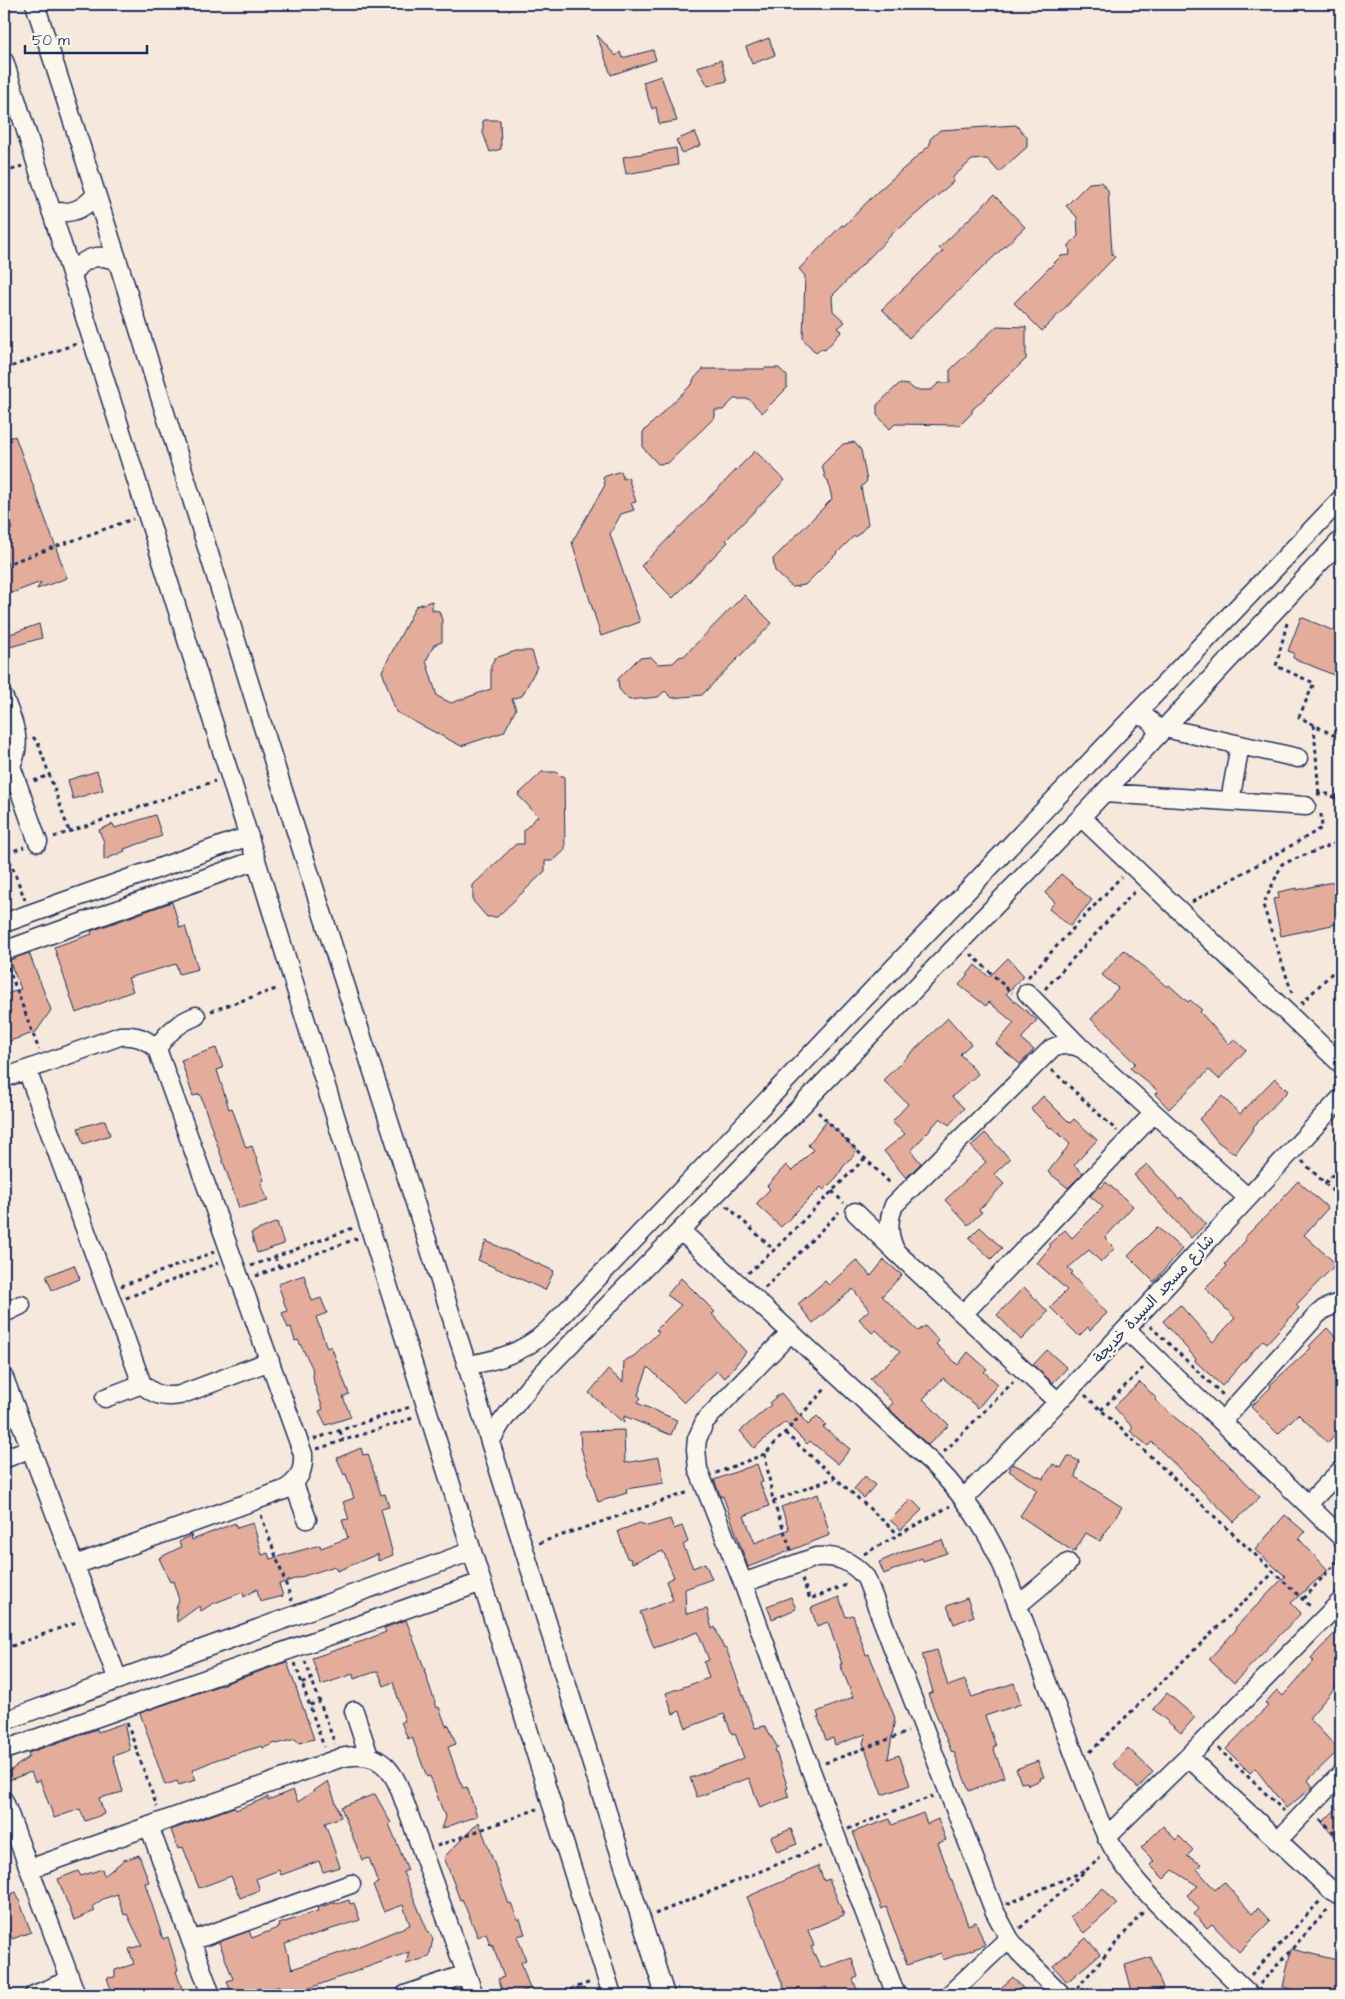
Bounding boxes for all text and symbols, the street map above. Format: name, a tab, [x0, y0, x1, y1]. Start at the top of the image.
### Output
scale bar	[25, 22, 148, 54]
text: 50 m	[32, 30, 70, 51]
street label: شارع مسجد السيدة خديجة	[1089, 1230, 1219, 1368]

